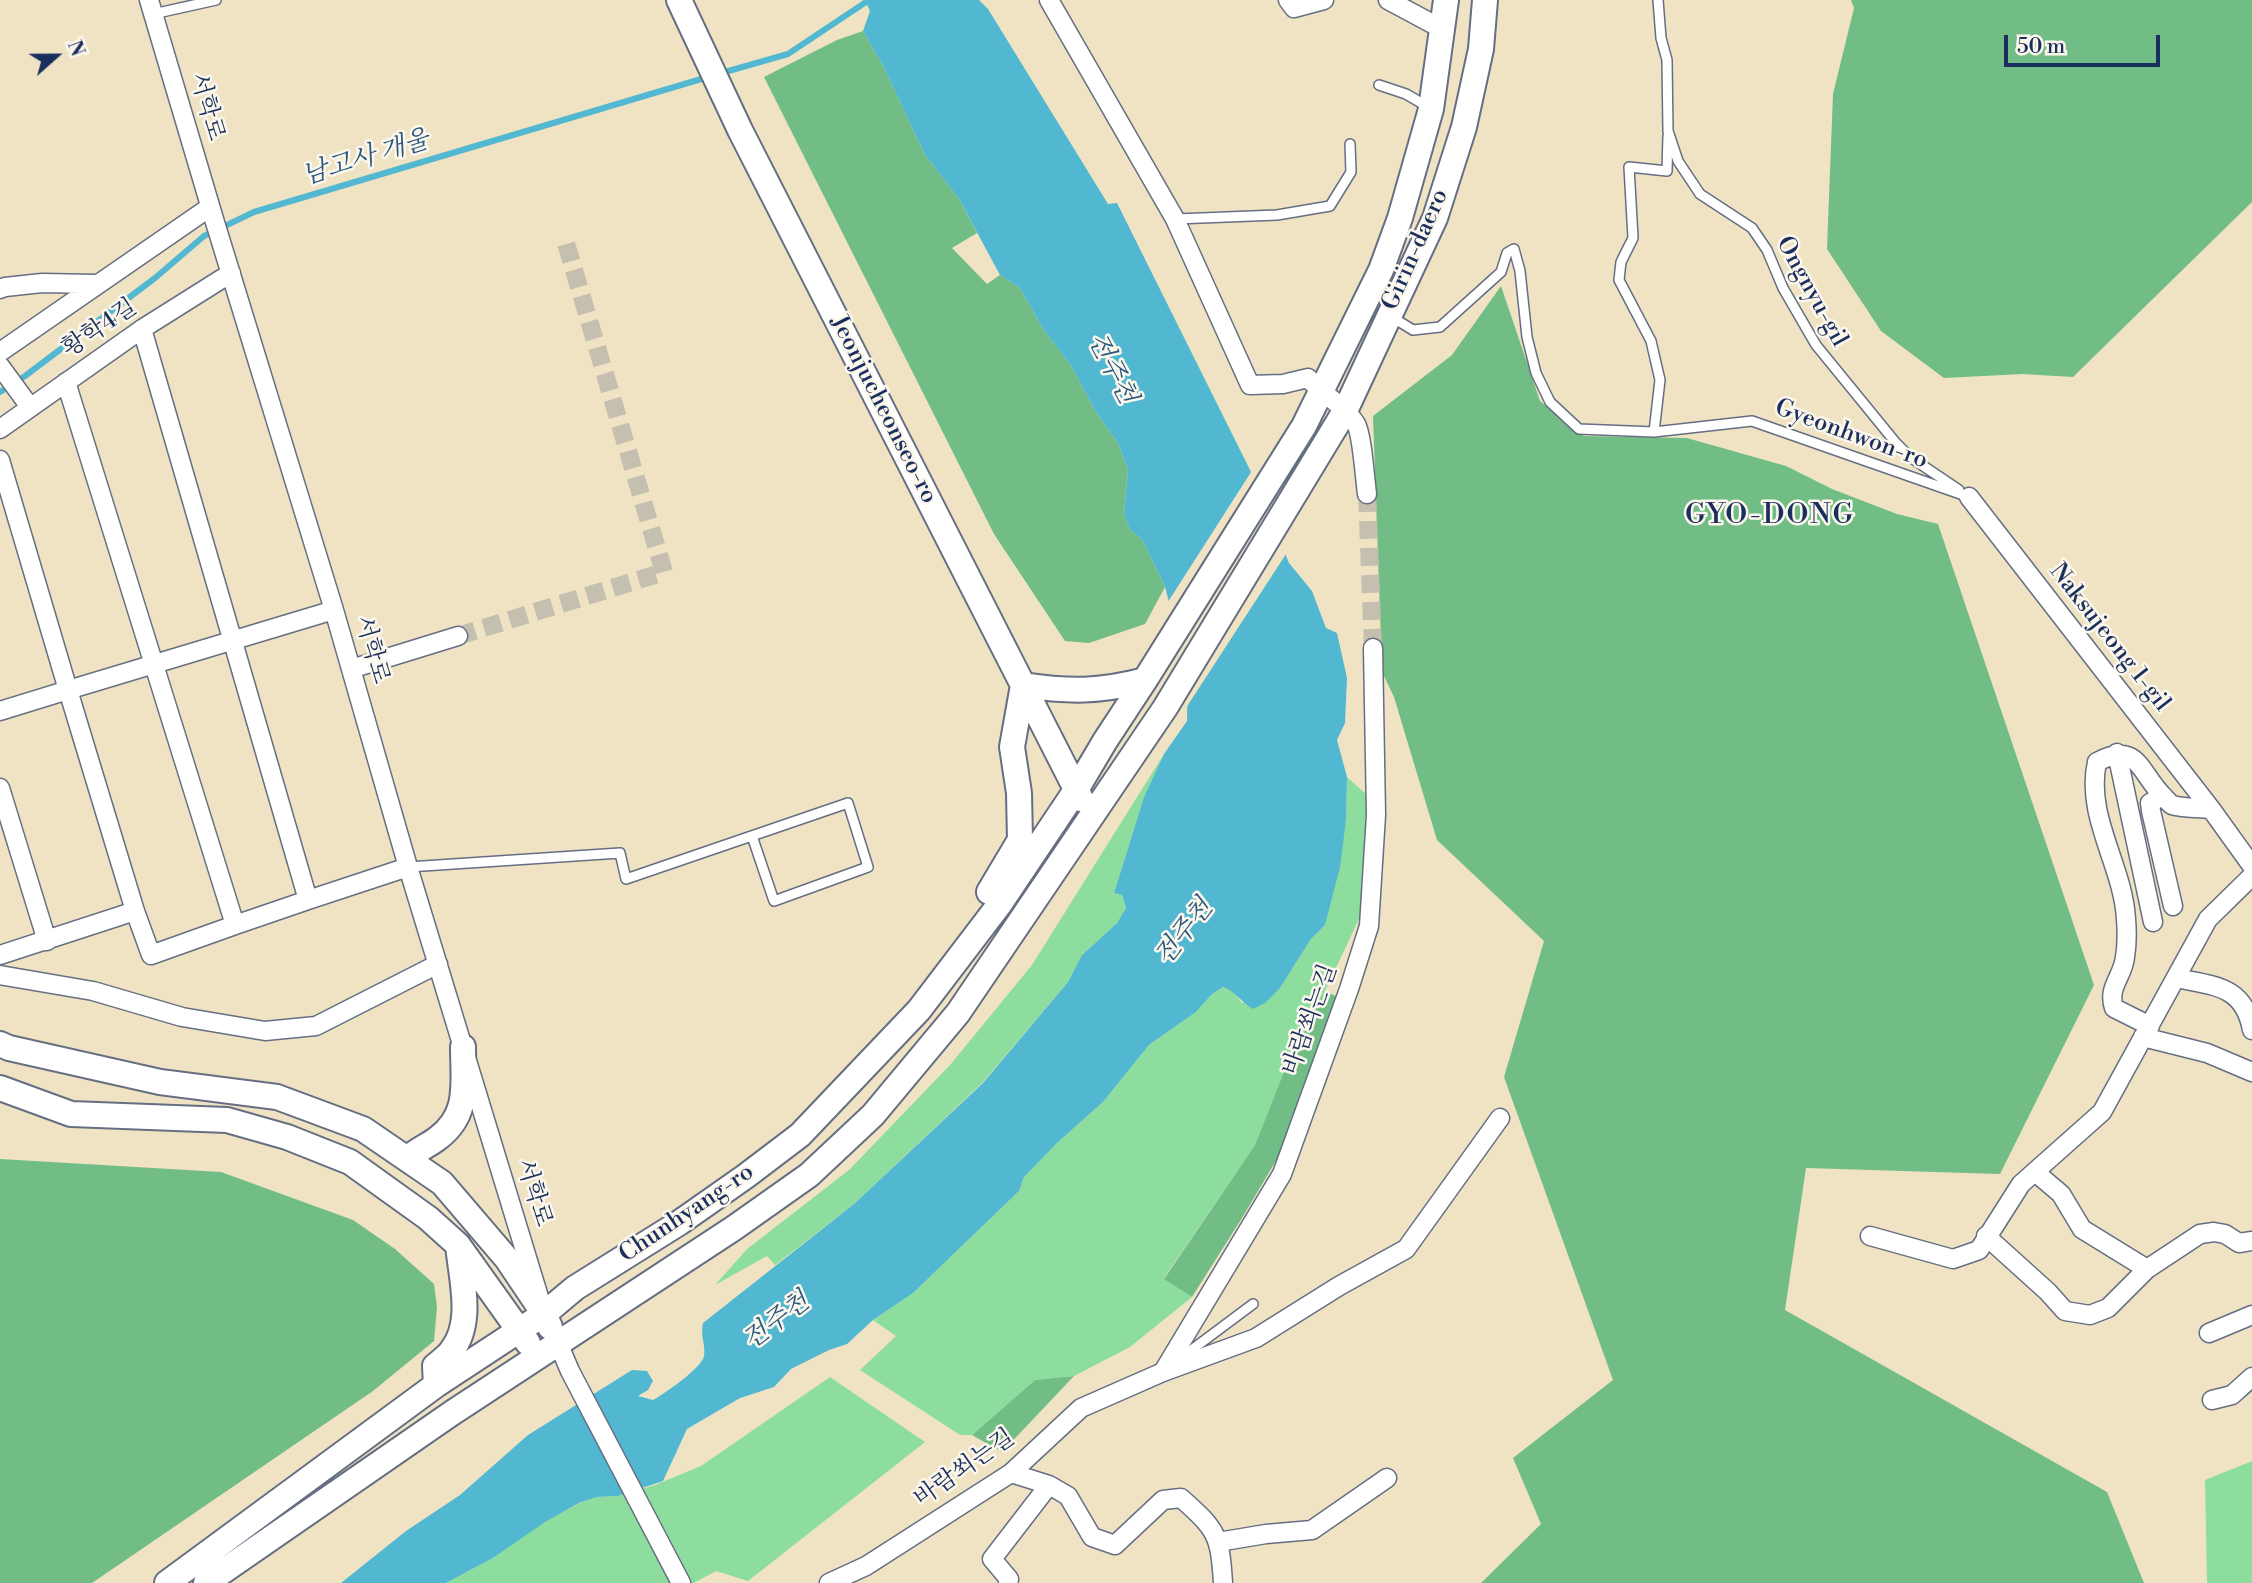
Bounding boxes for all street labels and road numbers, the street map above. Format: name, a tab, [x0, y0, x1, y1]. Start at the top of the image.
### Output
street label: 서학로	[183, 70, 229, 144]
street label: Girin-daero	[1376, 185, 1456, 315]
street label: Ongnyu-gil	[1769, 232, 1853, 352]
street label: 황학4길	[57, 294, 143, 364]
street label: Jeonjucheonseo-ro	[823, 311, 943, 509]
street label: Gyeonhwon-ro	[1771, 394, 1931, 476]
street label: Naksujeong 1-gil	[2042, 558, 2176, 718]
street label: 서학로	[348, 613, 394, 687]
street label: 바람쐬는길	[1278, 961, 1344, 1079]
street label: 서학로	[509, 1156, 557, 1230]
street label: Chunhyang-ro	[614, 1158, 760, 1270]
street label: 바람쐬는길	[909, 1424, 1021, 1514]

